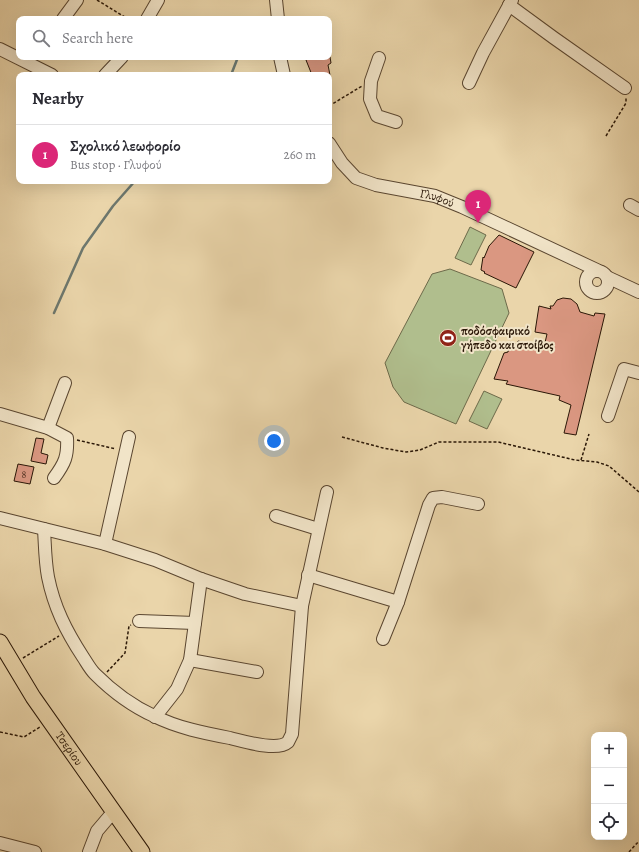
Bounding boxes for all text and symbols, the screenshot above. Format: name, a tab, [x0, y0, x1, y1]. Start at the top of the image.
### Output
search box	[16, 16, 332, 60]
icon: search	[30, 27, 52, 49]
text: Search here	[62, 28, 133, 48]
text: Nearby	[32, 87, 83, 110]
text: Σχολικό λεωφορίο	[70, 136, 181, 156]
text: 1	[43, 146, 47, 163]
text: 260 m	[283, 146, 316, 163]
text: Bus stop · Γλυφού	[70, 156, 162, 173]
street label: Γλυφού	[418, 185, 457, 211]
pin: 1	[465, 190, 491, 223]
place label: ποδόσφαιρικό γήπεδο και στοίβος	[461, 323, 554, 353]
sports icon: ποδόσφαιρικό γήπεδο και στοίβος	[438, 328, 458, 348]
your location	[264, 431, 284, 451]
house number: 8	[22, 468, 27, 481]
street label: Τσερίου	[52, 728, 87, 769]
map controls	[591, 732, 627, 840]
button: +	[591, 732, 627, 768]
button: −	[591, 768, 627, 804]
button: locate	[591, 804, 627, 840]

